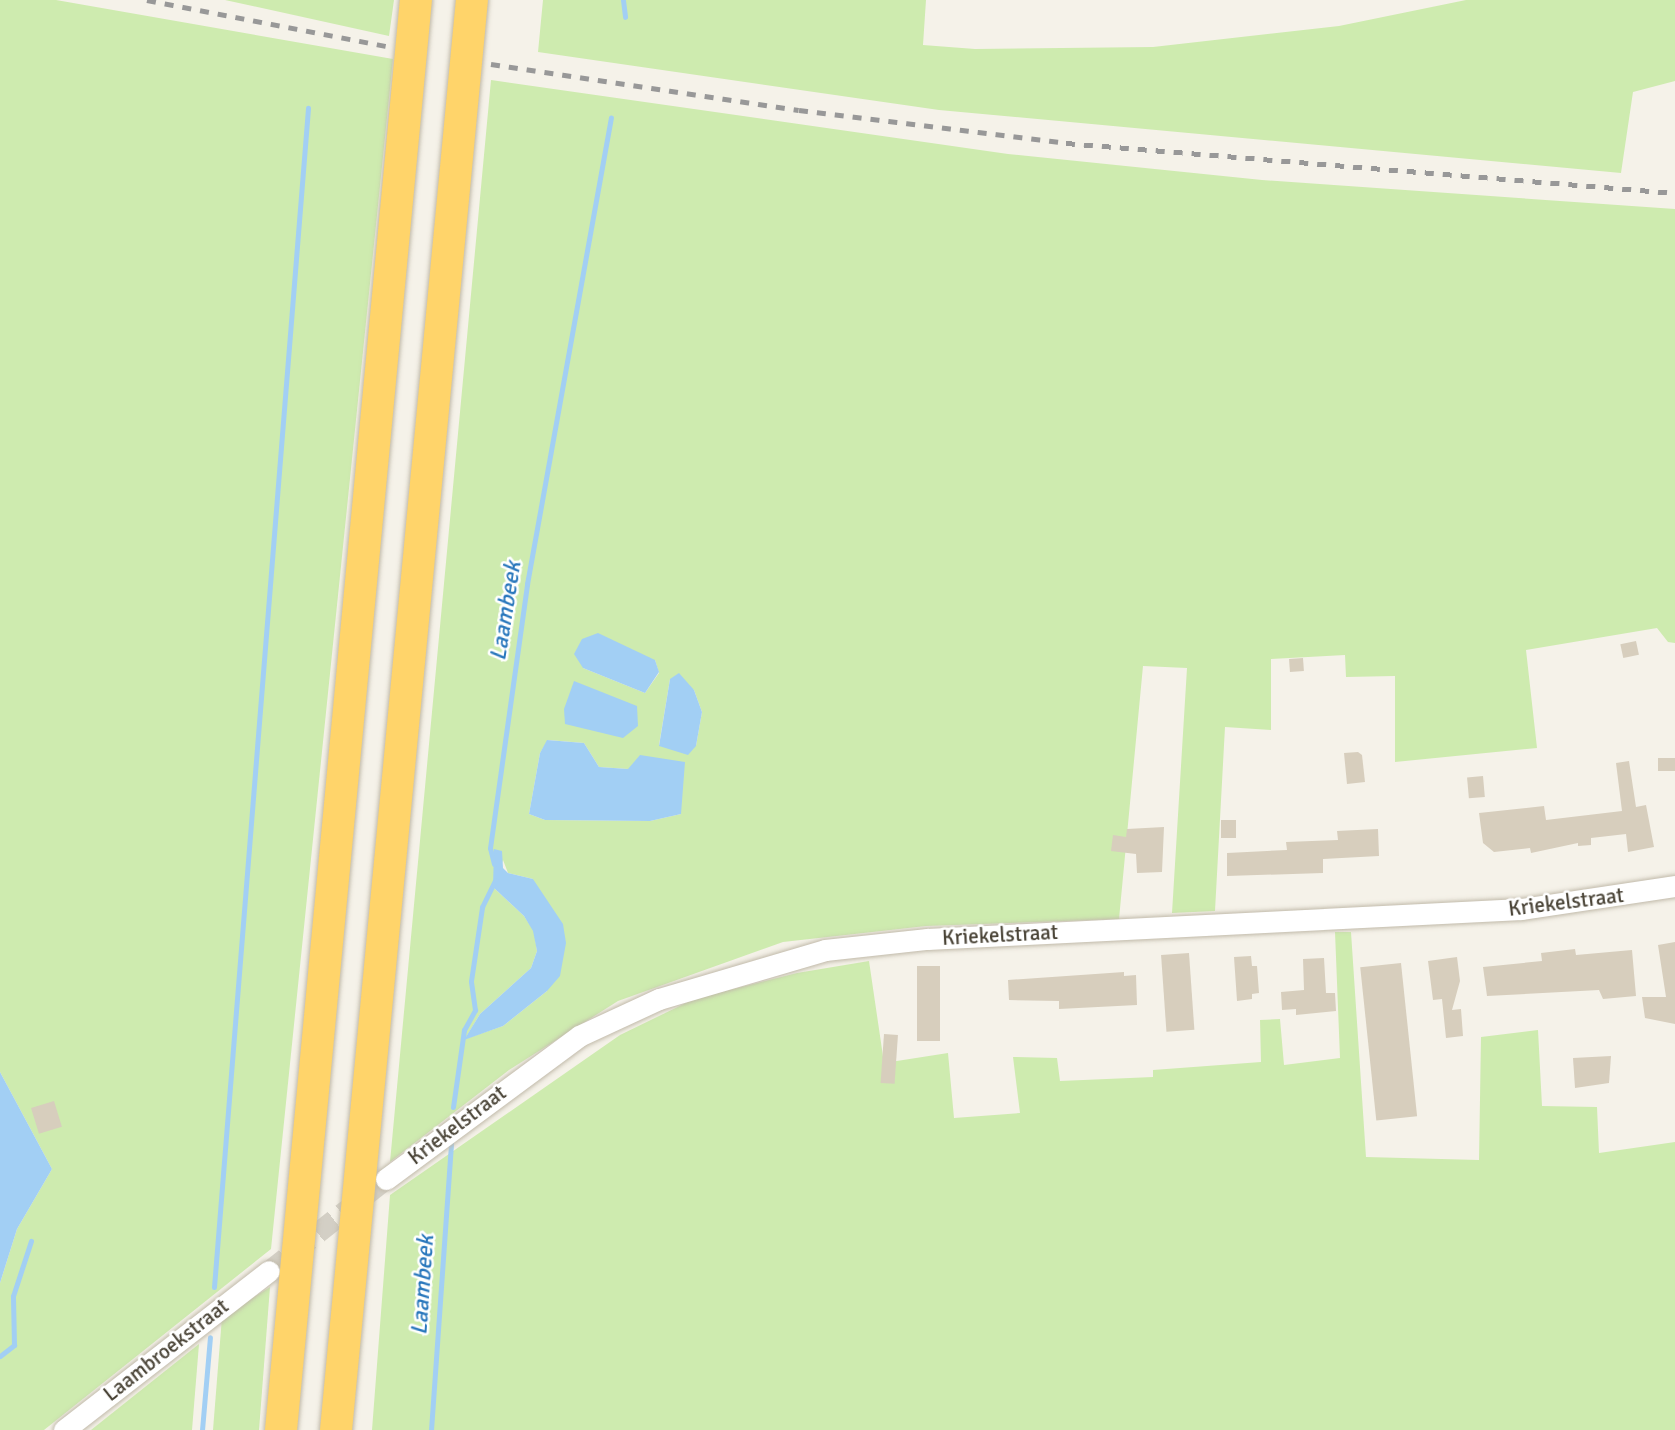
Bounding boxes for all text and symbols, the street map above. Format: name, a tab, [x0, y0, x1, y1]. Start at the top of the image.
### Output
water label: Laambeek	[485, 559, 527, 663]
street label: Kriekelstraat	[1507, 882, 1625, 922]
street label: Kriekelstraat	[941, 919, 1059, 951]
street label: Kriekelstraat	[403, 1080, 511, 1170]
water label: Laambeek	[406, 1234, 440, 1336]
street label: Laambroekstraat	[98, 1293, 234, 1407]

